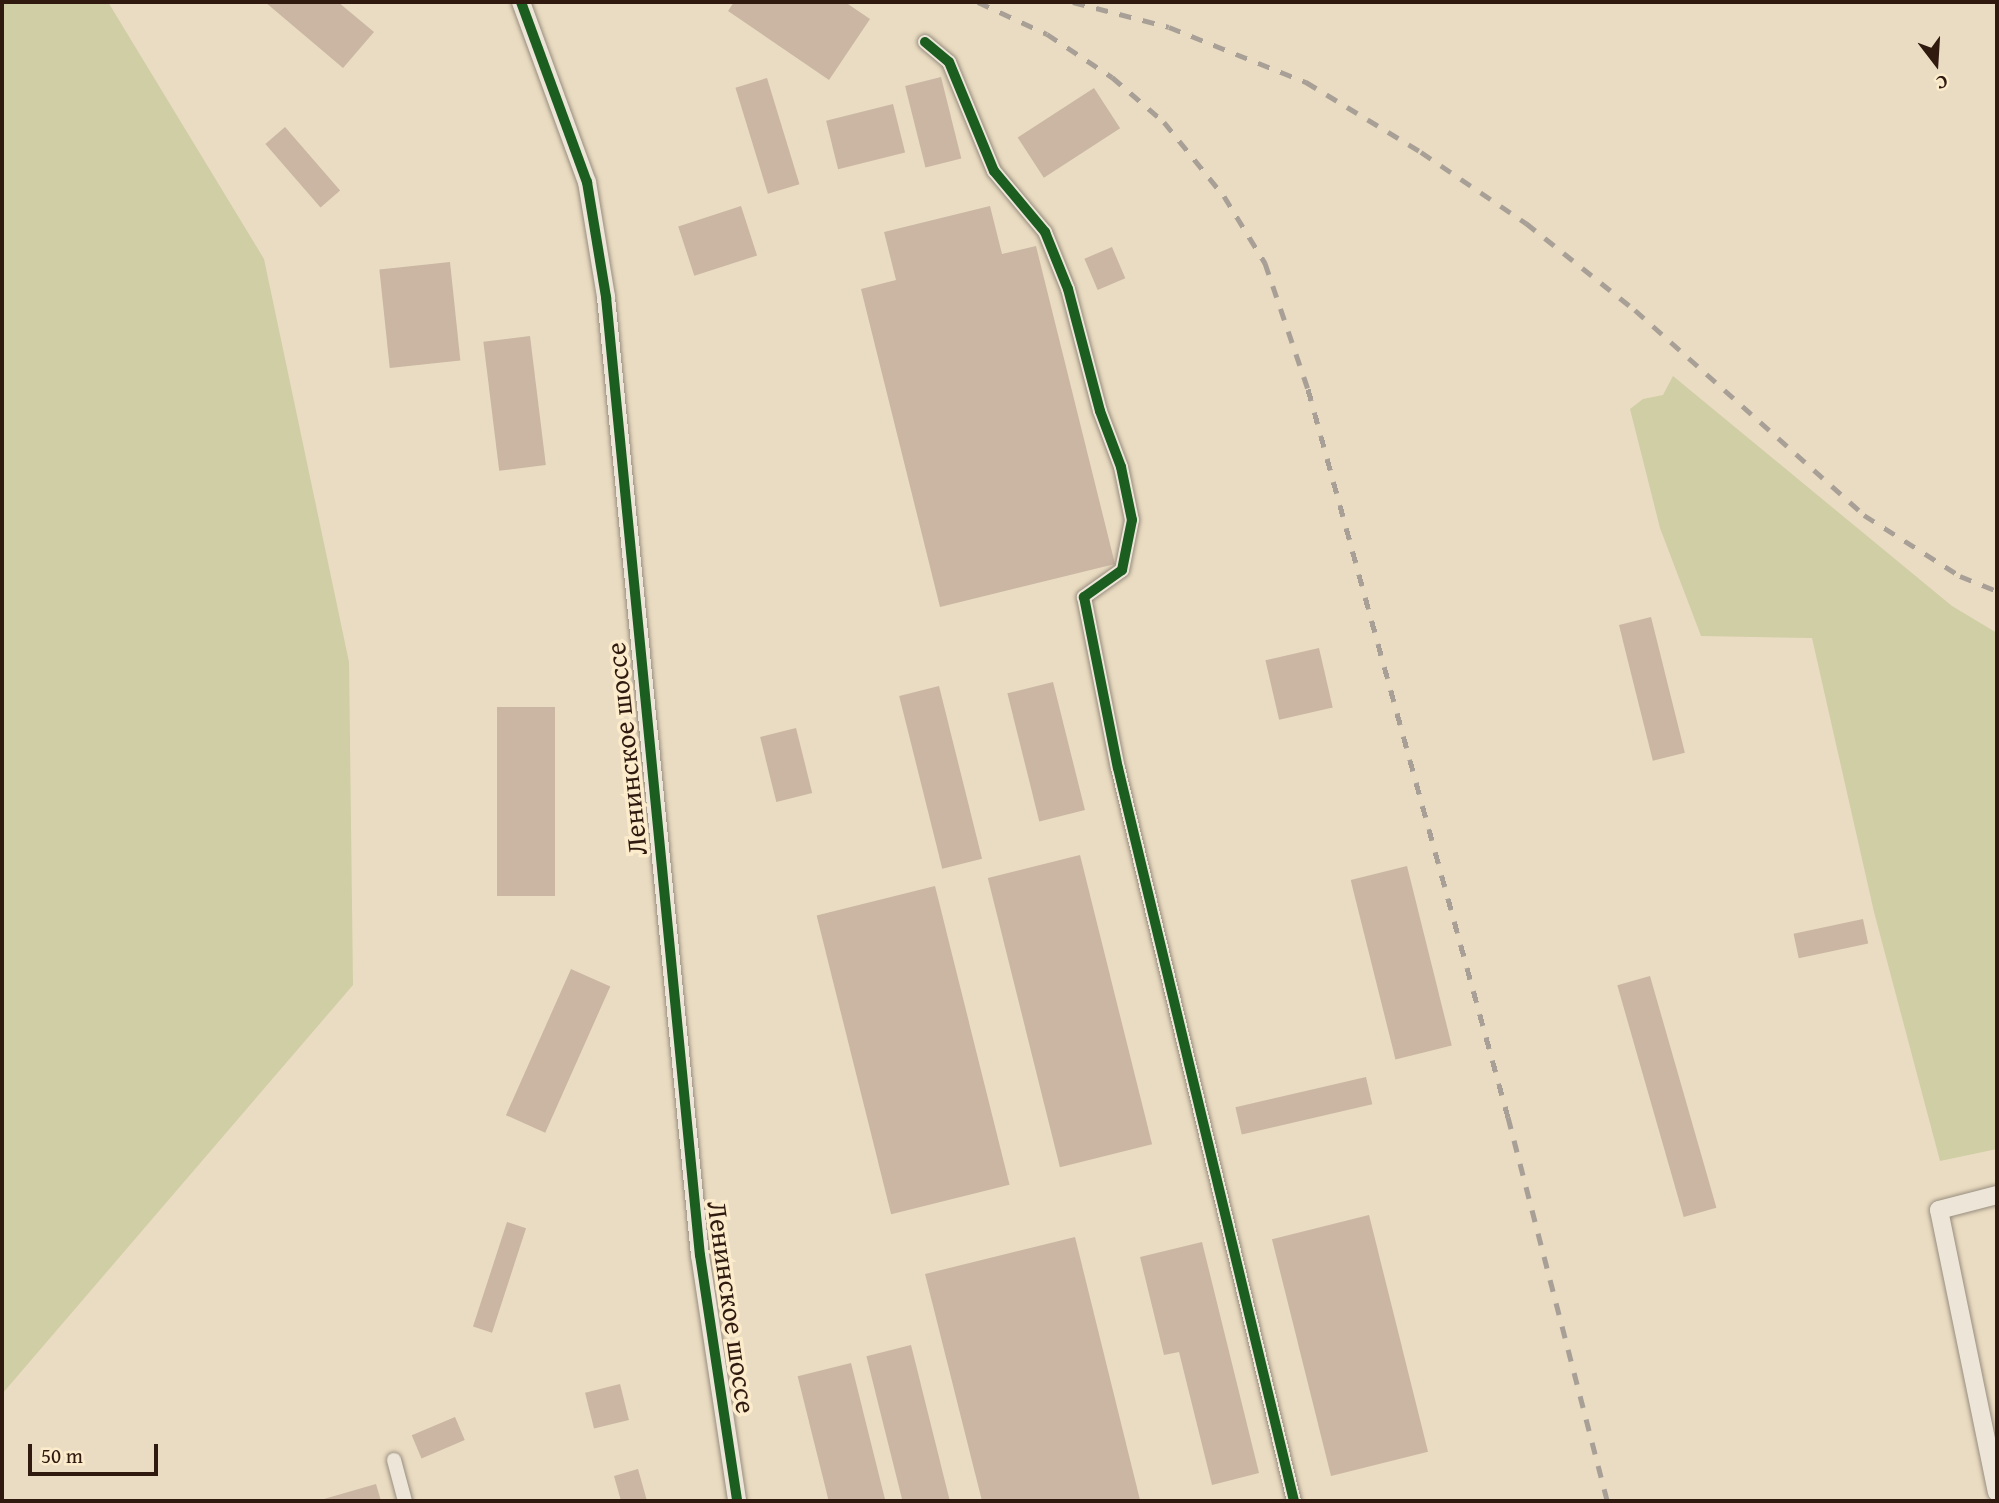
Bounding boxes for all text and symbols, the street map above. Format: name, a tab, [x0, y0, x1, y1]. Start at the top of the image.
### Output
north arrow	[1901, 28, 1971, 98]
text: С	[1933, 68, 1951, 98]
street label: Ленинское шоссе	[598, 641, 654, 857]
street label: Ленинское шоссе	[700, 1199, 764, 1415]
scale bar	[32, 1430, 161, 1474]
text: 50 m	[41, 1440, 83, 1471]

